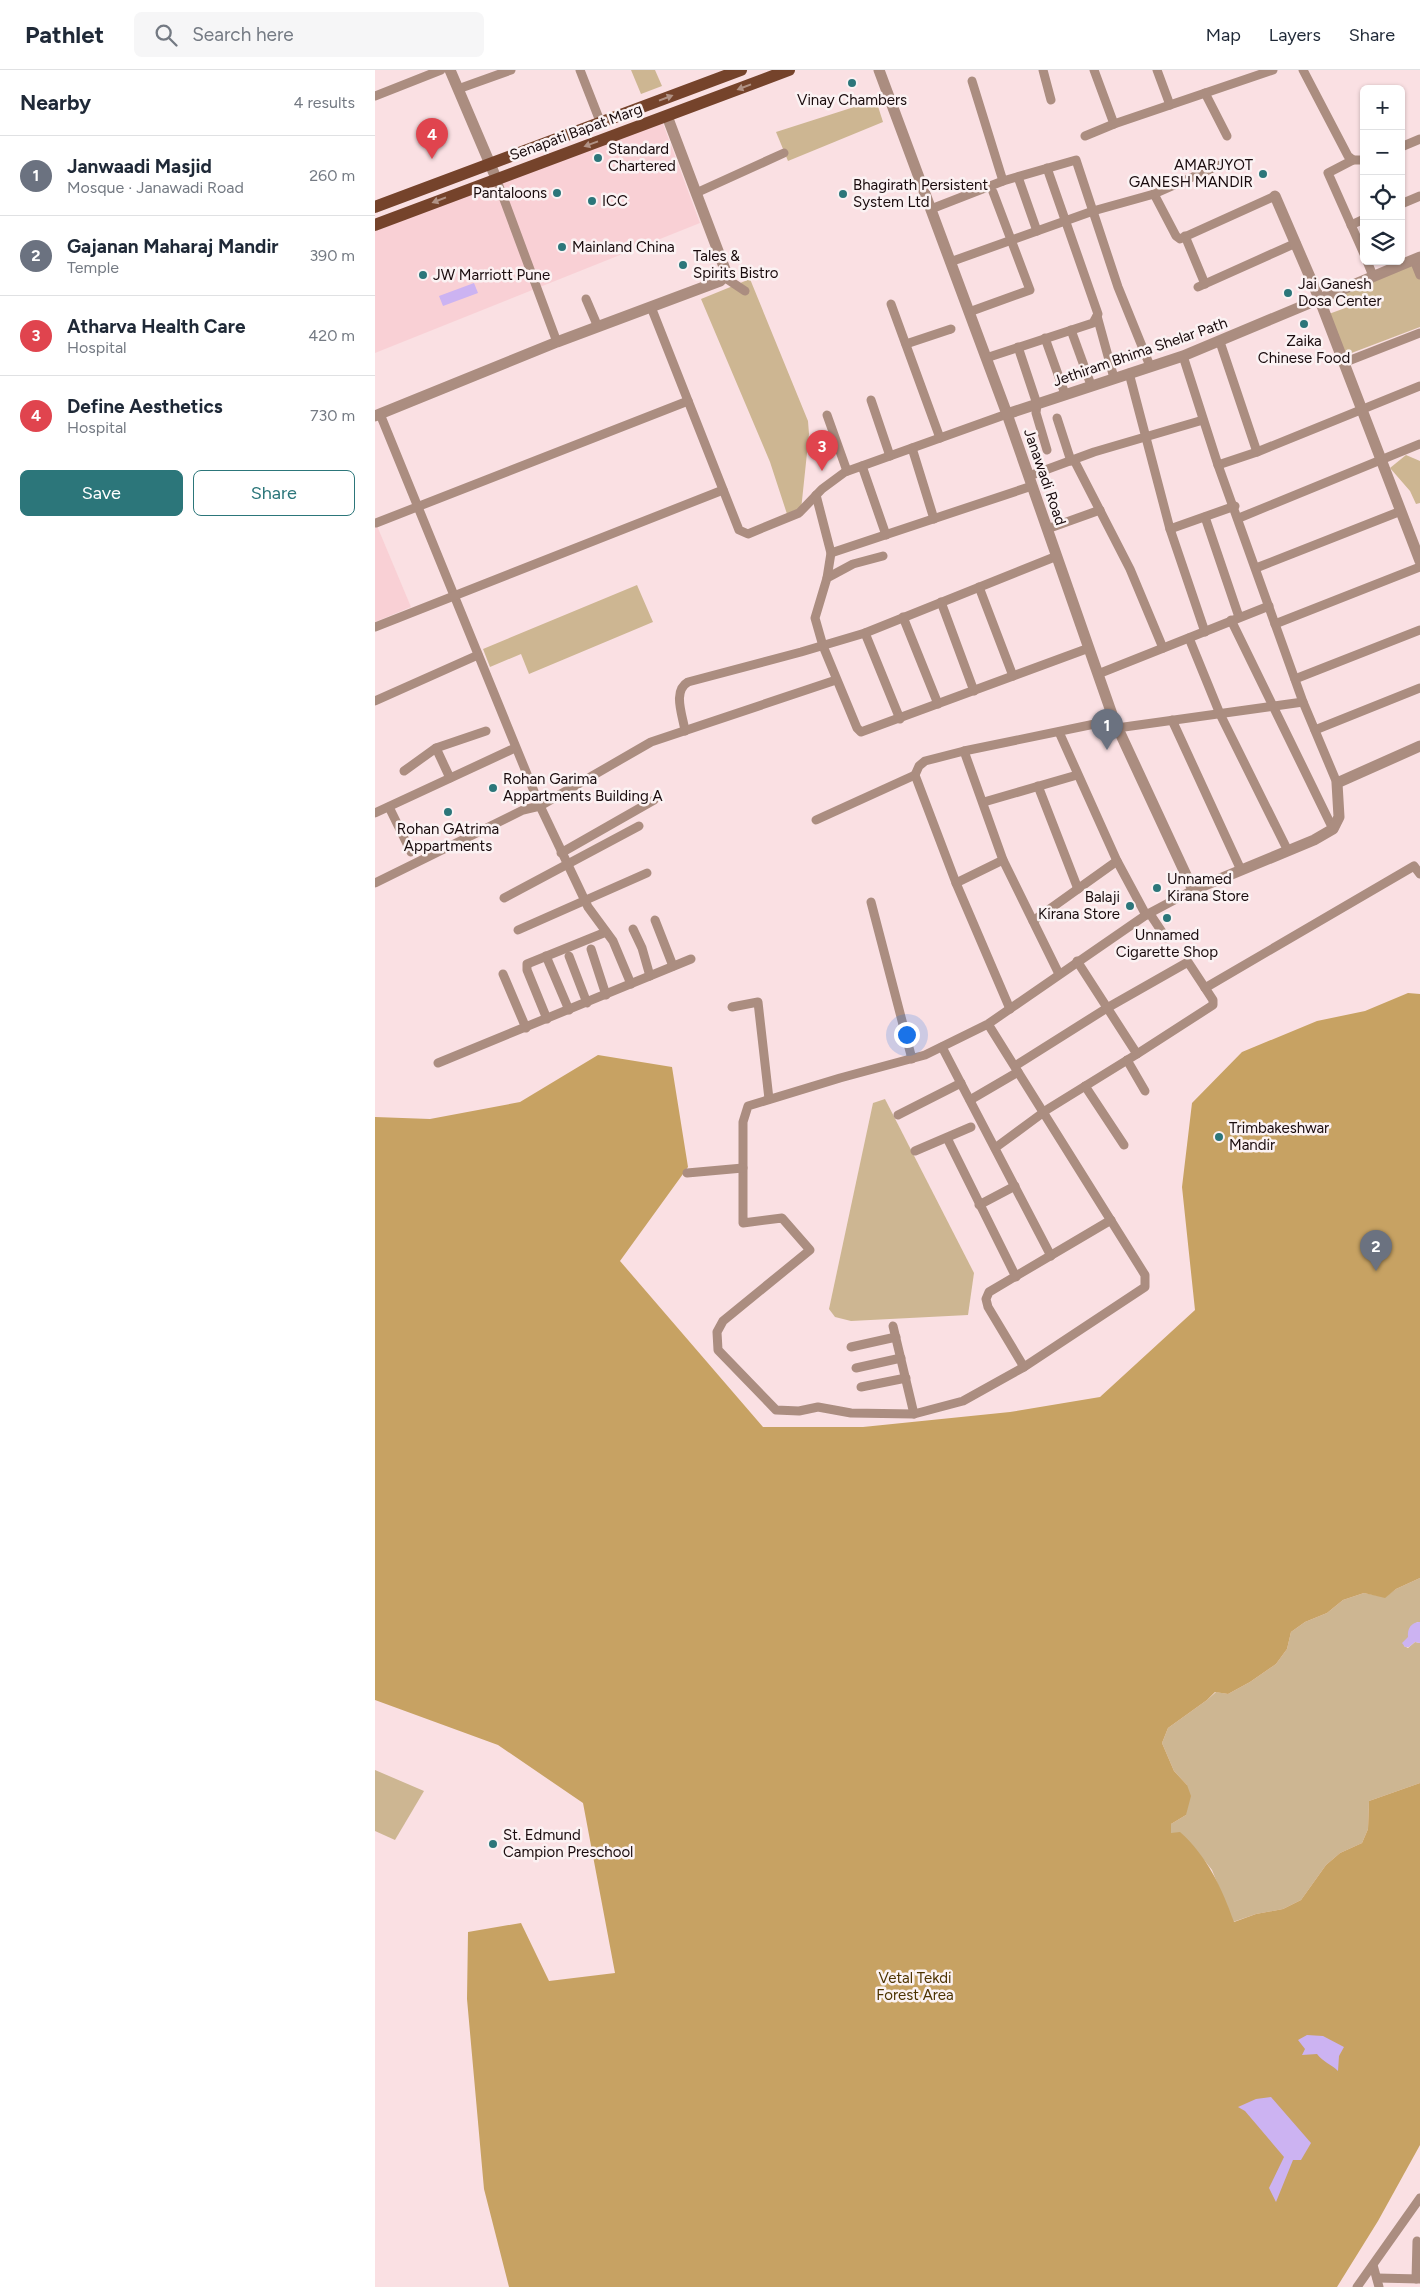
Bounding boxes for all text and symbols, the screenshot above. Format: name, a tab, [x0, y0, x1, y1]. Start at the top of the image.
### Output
search box	[134, 12, 484, 57]
text: Pathlet	[25, 20, 104, 49]
icon: search	[152, 21, 180, 49]
text: Search here	[192, 23, 294, 46]
text: Map	[1206, 24, 1241, 46]
text: Layers	[1269, 24, 1321, 46]
text: Share	[1349, 24, 1395, 46]
marker: Vinay Chambers	[846, 77, 858, 89]
one-way arrow	[736, 84, 751, 91]
map controls	[1360, 85, 1405, 265]
button: +	[1360, 85, 1405, 130]
text: Nearby	[20, 90, 91, 115]
place label: Vinay Chambers	[797, 91, 907, 109]
text: 4 results	[294, 93, 355, 112]
one-way arrow	[659, 94, 674, 101]
street label: Senapati Bapat Marg	[507, 100, 645, 164]
pin: 4	[416, 118, 448, 159]
button: −	[1360, 130, 1405, 175]
place label: Standard Chartered	[608, 140, 676, 175]
one-way arrow	[584, 141, 599, 148]
marker: Standard Chartered	[592, 152, 604, 164]
text: Janwaadi Masjid	[67, 155, 212, 178]
place label: AMARJYOT GANESH MANDIR	[1129, 156, 1254, 191]
text: 1	[33, 166, 39, 185]
text: 260 m	[309, 166, 355, 185]
marker: AMARJYOT GANESH MANDIR	[1257, 168, 1269, 180]
button: locate	[1360, 175, 1405, 220]
place label: Bhagirath Persistent System Ltd	[853, 176, 988, 211]
text: Mosque · Janawadi Road	[67, 178, 244, 197]
place label: Pantaloons	[473, 184, 547, 202]
marker: Pantaloons	[551, 187, 563, 199]
marker: Bhagirath Persistent System Ltd	[837, 188, 849, 200]
place label: ICC	[602, 192, 628, 210]
marker: ICC	[586, 195, 598, 207]
one-way arrow	[431, 196, 446, 204]
button: layers	[1360, 220, 1405, 265]
text: Gajanan Maharaj Mandir	[67, 235, 279, 258]
place label: Mainland China	[572, 238, 675, 256]
marker: Mainland China	[556, 241, 568, 253]
text: 2	[31, 246, 41, 265]
text: 390 m	[309, 246, 355, 265]
place label: Tales & Spirits Bistro	[693, 247, 779, 282]
text: Temple	[67, 258, 119, 277]
marker: Tales & Spirits Bistro	[677, 259, 689, 271]
place label: JW Marriott Pune	[433, 266, 550, 284]
marker: JW Marriott Pune	[417, 269, 429, 281]
place label: Jai Ganesh Dosa Center	[1298, 275, 1382, 310]
marker: Jai Ganesh Dosa Center	[1282, 287, 1294, 299]
street label: Jethiram Bhima Shelar Path	[1050, 314, 1230, 390]
text: Atharva Health Care	[67, 315, 245, 338]
marker: Zaika Chinese Food	[1298, 318, 1310, 330]
text: 3	[32, 326, 40, 345]
text: 420 m	[308, 326, 355, 345]
place label: Zaika Chinese Food	[1258, 332, 1350, 367]
text: Hospital	[67, 338, 127, 357]
text: Define Aesthetics	[67, 395, 223, 418]
text: 4	[31, 406, 41, 425]
text: 730 m	[310, 406, 355, 425]
text: Hospital	[67, 418, 127, 437]
street label: Janawadi Road	[1020, 426, 1070, 528]
pin: 3	[806, 430, 838, 471]
button: Save	[20, 470, 183, 516]
button: Share	[193, 470, 355, 516]
pin: 1	[1091, 709, 1123, 750]
place label: Rohan Garima Appartments Building A	[503, 770, 663, 805]
marker: Rohan Garima Appartments Building A	[487, 782, 499, 794]
marker: Rohan GAtrima Appartments	[442, 806, 454, 818]
place label: Rohan GAtrima Appartments	[397, 820, 499, 855]
place label: Unnamed Kirana Store	[1167, 870, 1249, 905]
marker: Unnamed Kirana Store	[1151, 882, 1163, 894]
place label: Balaji Kirana Store	[1038, 888, 1120, 923]
marker: Balaji Kirana Store	[1124, 900, 1136, 912]
marker: Unnamed Cigarette Shop	[1161, 912, 1173, 924]
place label: Unnamed Cigarette Shop	[1116, 926, 1218, 961]
your location	[894, 1022, 920, 1048]
place label: Trimbakeshwar Mandir	[1229, 1119, 1329, 1154]
marker: Trimbakeshwar Mandir	[1213, 1131, 1225, 1143]
pin: 2	[1360, 1230, 1392, 1271]
place label: St. Edmund Campion Preschool	[503, 1826, 633, 1861]
marker: St. Edmund Campion Preschool	[487, 1838, 499, 1850]
park label: Vetal Tekdi Forest Area	[876, 1969, 954, 2004]

